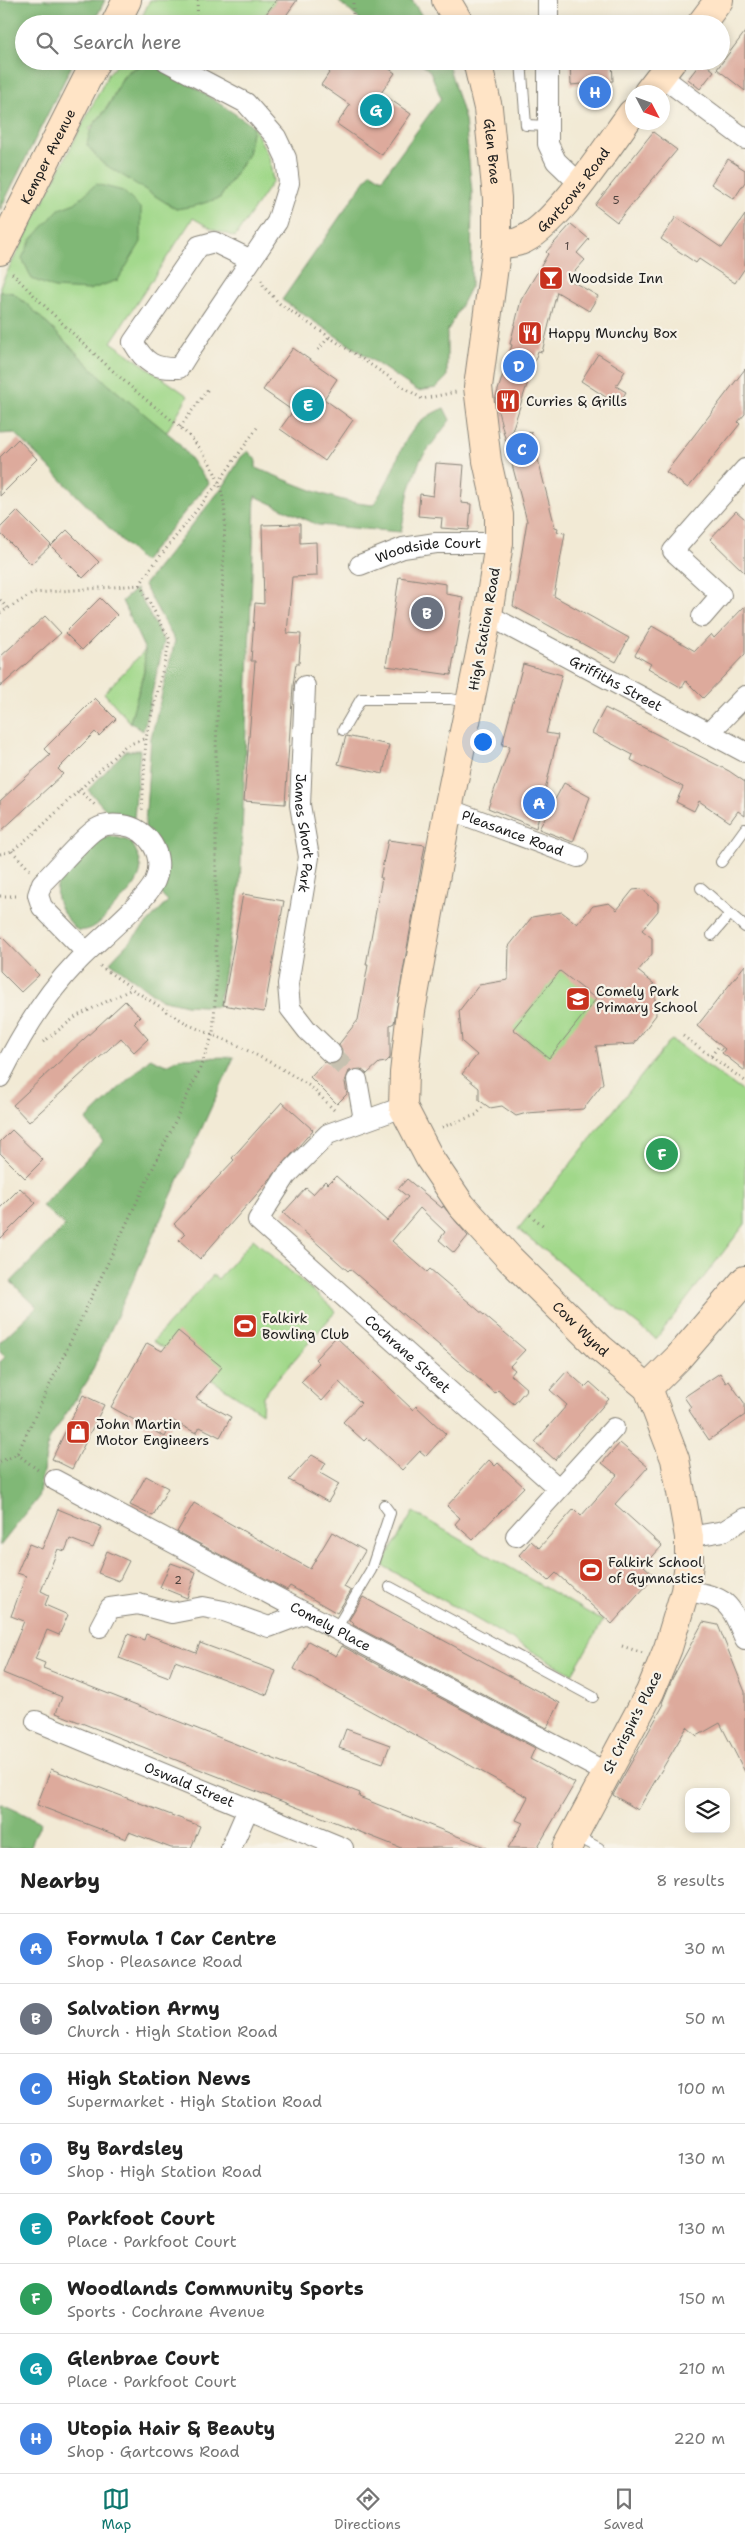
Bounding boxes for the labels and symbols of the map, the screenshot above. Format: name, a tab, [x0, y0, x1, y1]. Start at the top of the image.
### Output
pin: H	[579, 73, 611, 111]
north arrow	[625, 85, 670, 130]
pin: G	[360, 91, 392, 129]
street label: Kemper Avenue	[16, 106, 79, 207]
street label: Glen Brae	[480, 118, 505, 185]
street label: Gartcows Road	[533, 144, 614, 236]
house number: 5	[613, 193, 620, 208]
house number: 1	[565, 239, 569, 254]
bar icon: Woodside Inn	[538, 265, 564, 291]
place label: Woodside Inn	[568, 269, 663, 287]
restaurant icon: Happy Munchy Box	[517, 320, 543, 346]
place label: Happy Munchy Box	[548, 324, 677, 342]
pin: D	[503, 347, 535, 385]
pin: E	[292, 386, 324, 424]
restaurant icon: Curries & Grills	[495, 388, 521, 414]
place label: Curries & Grills	[526, 392, 627, 410]
pin: C	[506, 430, 538, 468]
street label: Woodside Court	[373, 534, 481, 567]
street label: High Station Road	[464, 566, 504, 692]
pin: B	[411, 594, 443, 632]
street label: Griffiths Street	[566, 651, 665, 715]
your location	[470, 729, 496, 755]
street label: James Short Park	[291, 773, 318, 894]
pin: A	[523, 784, 555, 822]
street label: Pleasance Road	[459, 806, 566, 860]
place label: Comely Park Primary School	[596, 982, 698, 1016]
school or university icon: Comely Park Primary School	[565, 986, 591, 1012]
pin: F	[646, 1135, 678, 1173]
street label: Cow Wynd	[549, 1297, 613, 1361]
place label: Falkirk Bowling Club	[262, 1309, 349, 1343]
street label: Cochrane Street	[361, 1311, 454, 1397]
sports icon: Falkirk Bowling Club	[232, 1313, 258, 1339]
place label: John Martin Motor Engineers	[96, 1415, 209, 1449]
shop icon: John Martin Motor Engineers	[65, 1419, 91, 1445]
place label: Falkirk School of Gymnastics	[608, 1553, 704, 1587]
sports icon: Falkirk School of Gymnastics	[578, 1557, 604, 1583]
house number: 2	[174, 1573, 182, 1588]
street label: Comely Place	[287, 1597, 374, 1655]
street label: St Crispin's Place	[598, 1668, 666, 1776]
street label: Oswald Street	[142, 1758, 237, 1811]

